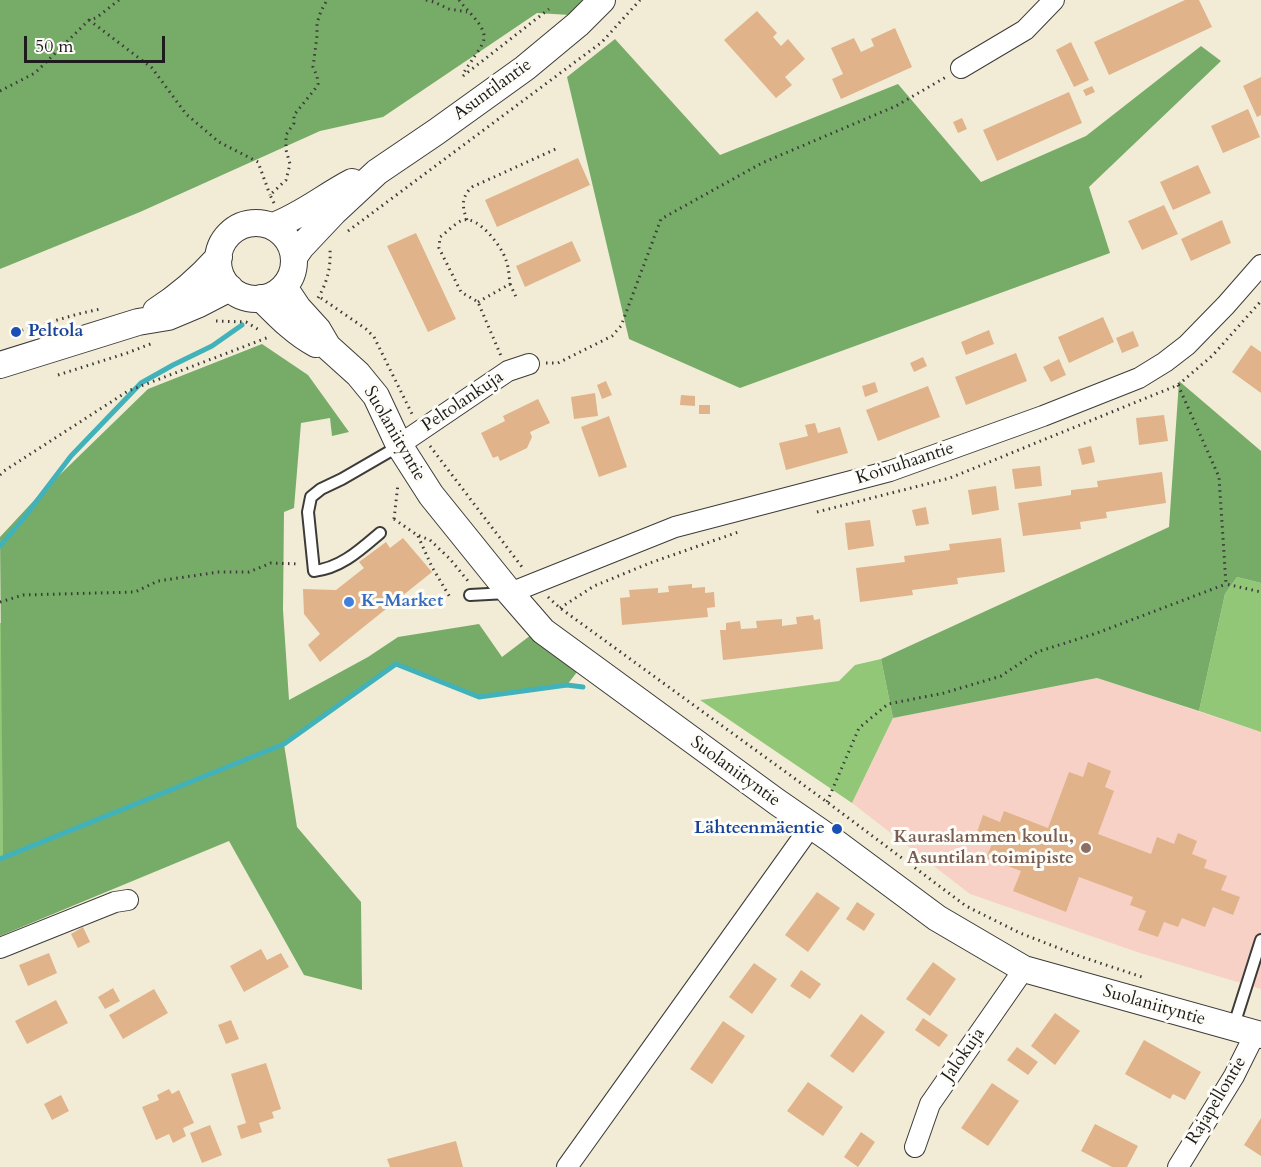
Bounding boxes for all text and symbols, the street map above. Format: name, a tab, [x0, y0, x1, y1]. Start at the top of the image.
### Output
scale bar	[27, 24, 168, 62]
text: 50 m	[35, 34, 74, 59]
street label: Asuntilantie	[450, 54, 536, 126]
place label: Peltola	[28, 321, 83, 343]
marker: Peltola	[9, 325, 23, 339]
street label: Peltolankuja	[418, 367, 508, 437]
street label: Suolaniityntie	[358, 383, 430, 485]
street label: Koivuhaantie	[853, 438, 957, 490]
place label: K-Market	[361, 591, 443, 613]
marker: K-Market	[342, 595, 356, 609]
street label: Suolaniityntie	[686, 732, 784, 812]
place label: Lähteenmäentie	[694, 818, 825, 840]
marker: Lähteenmäentie	[830, 822, 844, 836]
place label: Kauraslammen koulu, Asuntilan toimipiste	[893, 827, 1074, 870]
marker: Kauraslammen koulu, Asuntilan toimipiste	[1079, 841, 1093, 855]
street label: Suolaniityntie	[1100, 981, 1208, 1031]
street label: Jalokuja	[938, 1024, 990, 1086]
street label: Rajapellontie	[1182, 1053, 1252, 1149]

